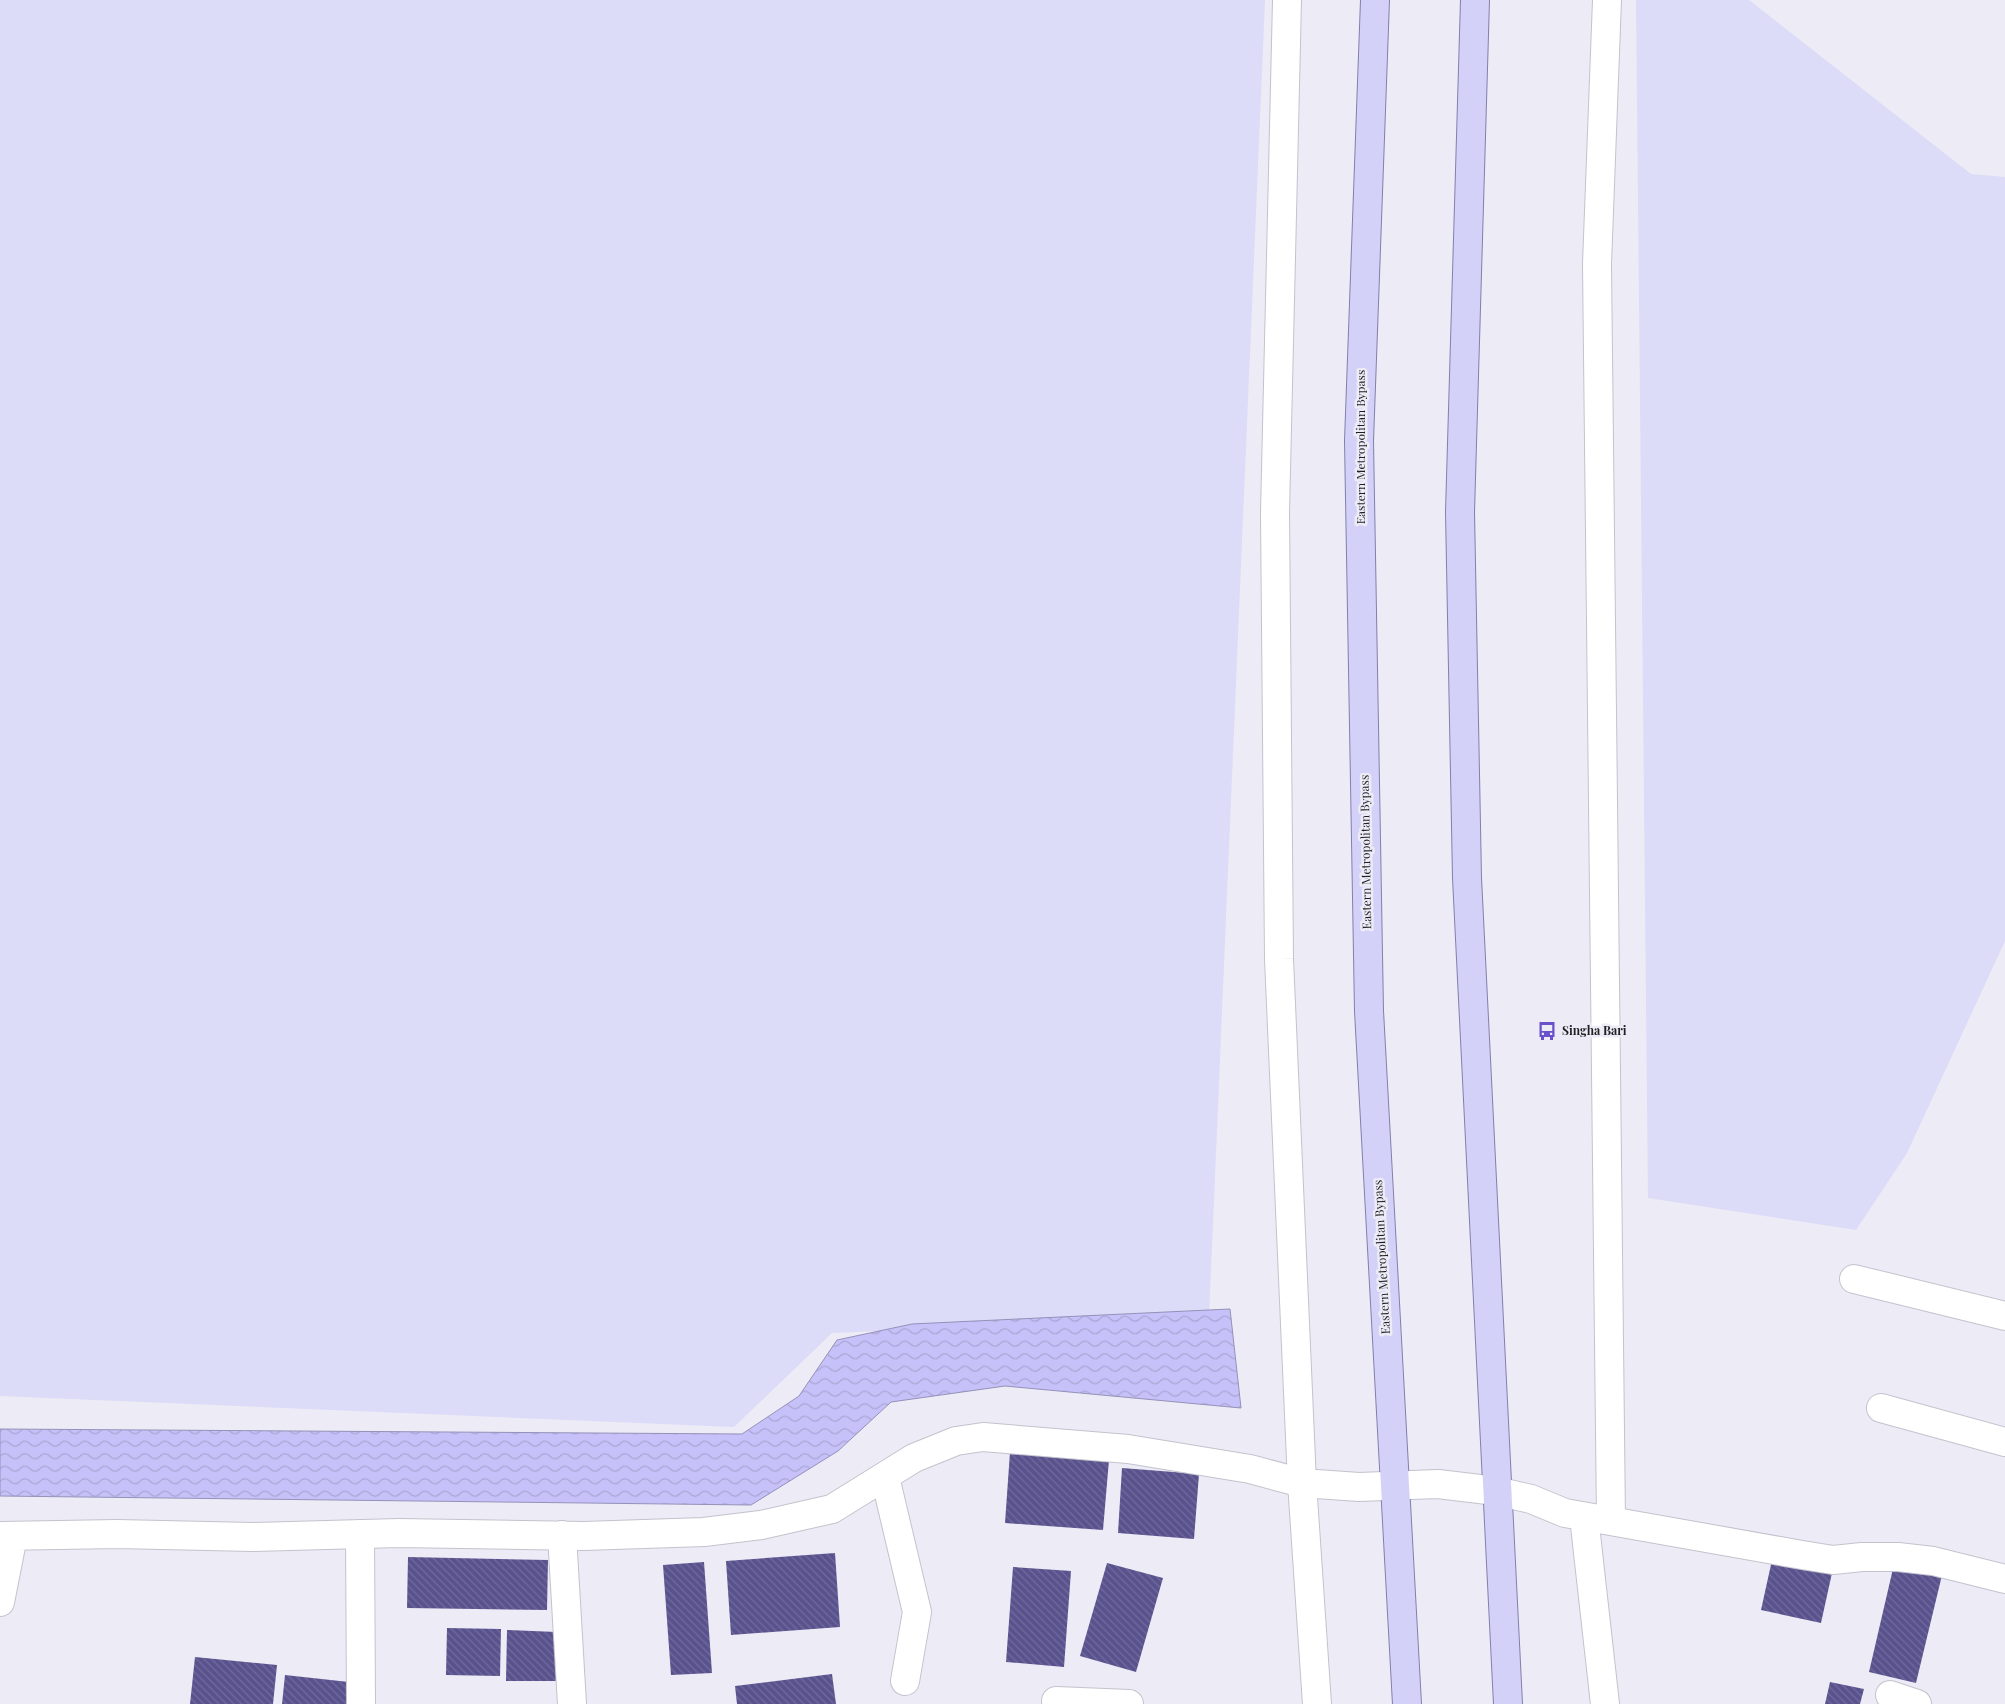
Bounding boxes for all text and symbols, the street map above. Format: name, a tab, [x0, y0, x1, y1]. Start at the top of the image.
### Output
street label: Eastern Metropolitan Bypass	[1352, 370, 1368, 524]
street label: Eastern Metropolitan Bypass	[1356, 775, 1374, 929]
bus stop icon: Singha Bari	[1536, 1020, 1558, 1042]
place label: Singha Bari	[1562, 1022, 1627, 1038]
street label: Eastern Metropolitan Bypass	[1369, 1179, 1393, 1335]

